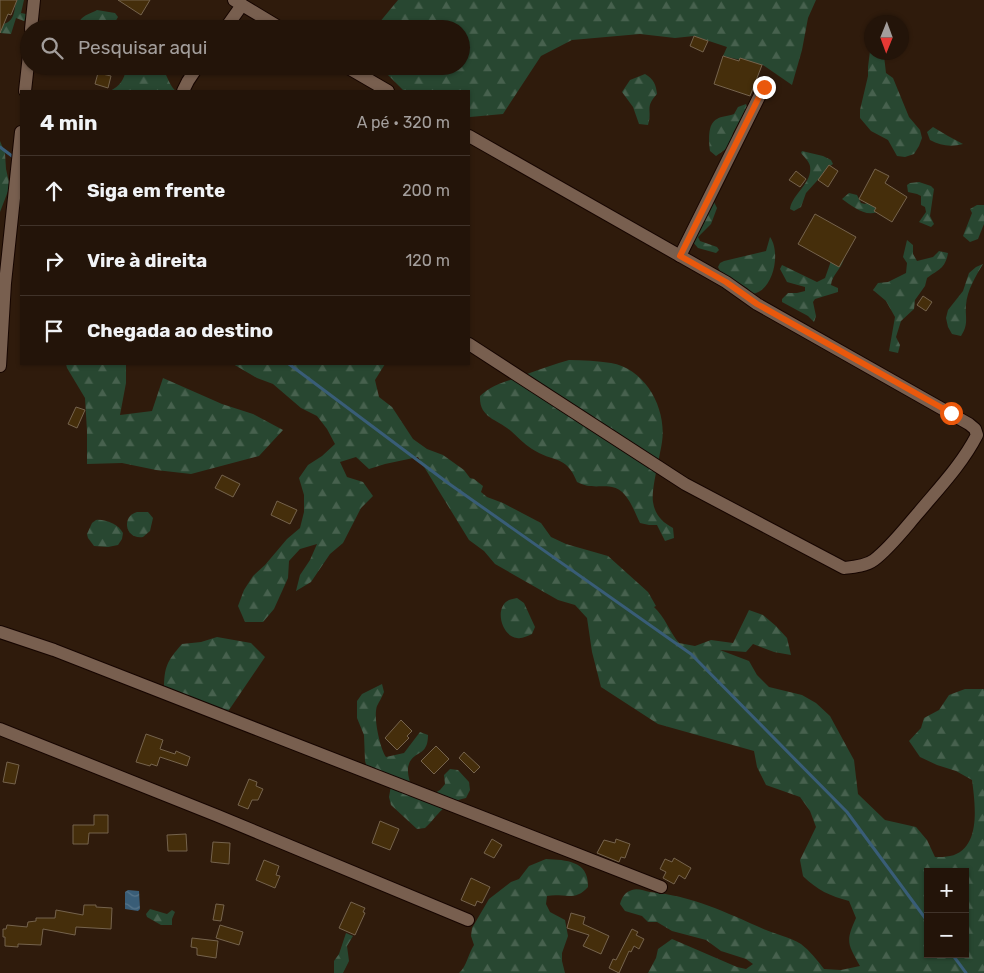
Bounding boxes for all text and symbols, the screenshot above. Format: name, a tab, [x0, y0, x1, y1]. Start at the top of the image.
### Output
north arrow	[864, 15, 909, 60]
search box	[20, 20, 470, 75]
icon: search	[38, 34, 66, 62]
text: Pesquisar aqui	[78, 36, 207, 59]
route end	[753, 76, 776, 99]
text: 4 min	[40, 110, 98, 135]
text: A pé · 320 m	[357, 113, 450, 132]
icon: ahead	[40, 177, 68, 205]
text: Siga em frente	[87, 179, 225, 202]
text: 200 m	[402, 181, 450, 200]
icon: right	[40, 247, 68, 275]
text: Vire à direita	[87, 249, 207, 272]
text: 120 m	[405, 251, 450, 270]
icon: arrive	[40, 317, 68, 345]
text: Chegada ao destino	[87, 319, 273, 342]
route start	[940, 402, 963, 425]
map controls	[924, 868, 969, 958]
button: +	[924, 868, 969, 913]
button: −	[924, 913, 969, 958]

